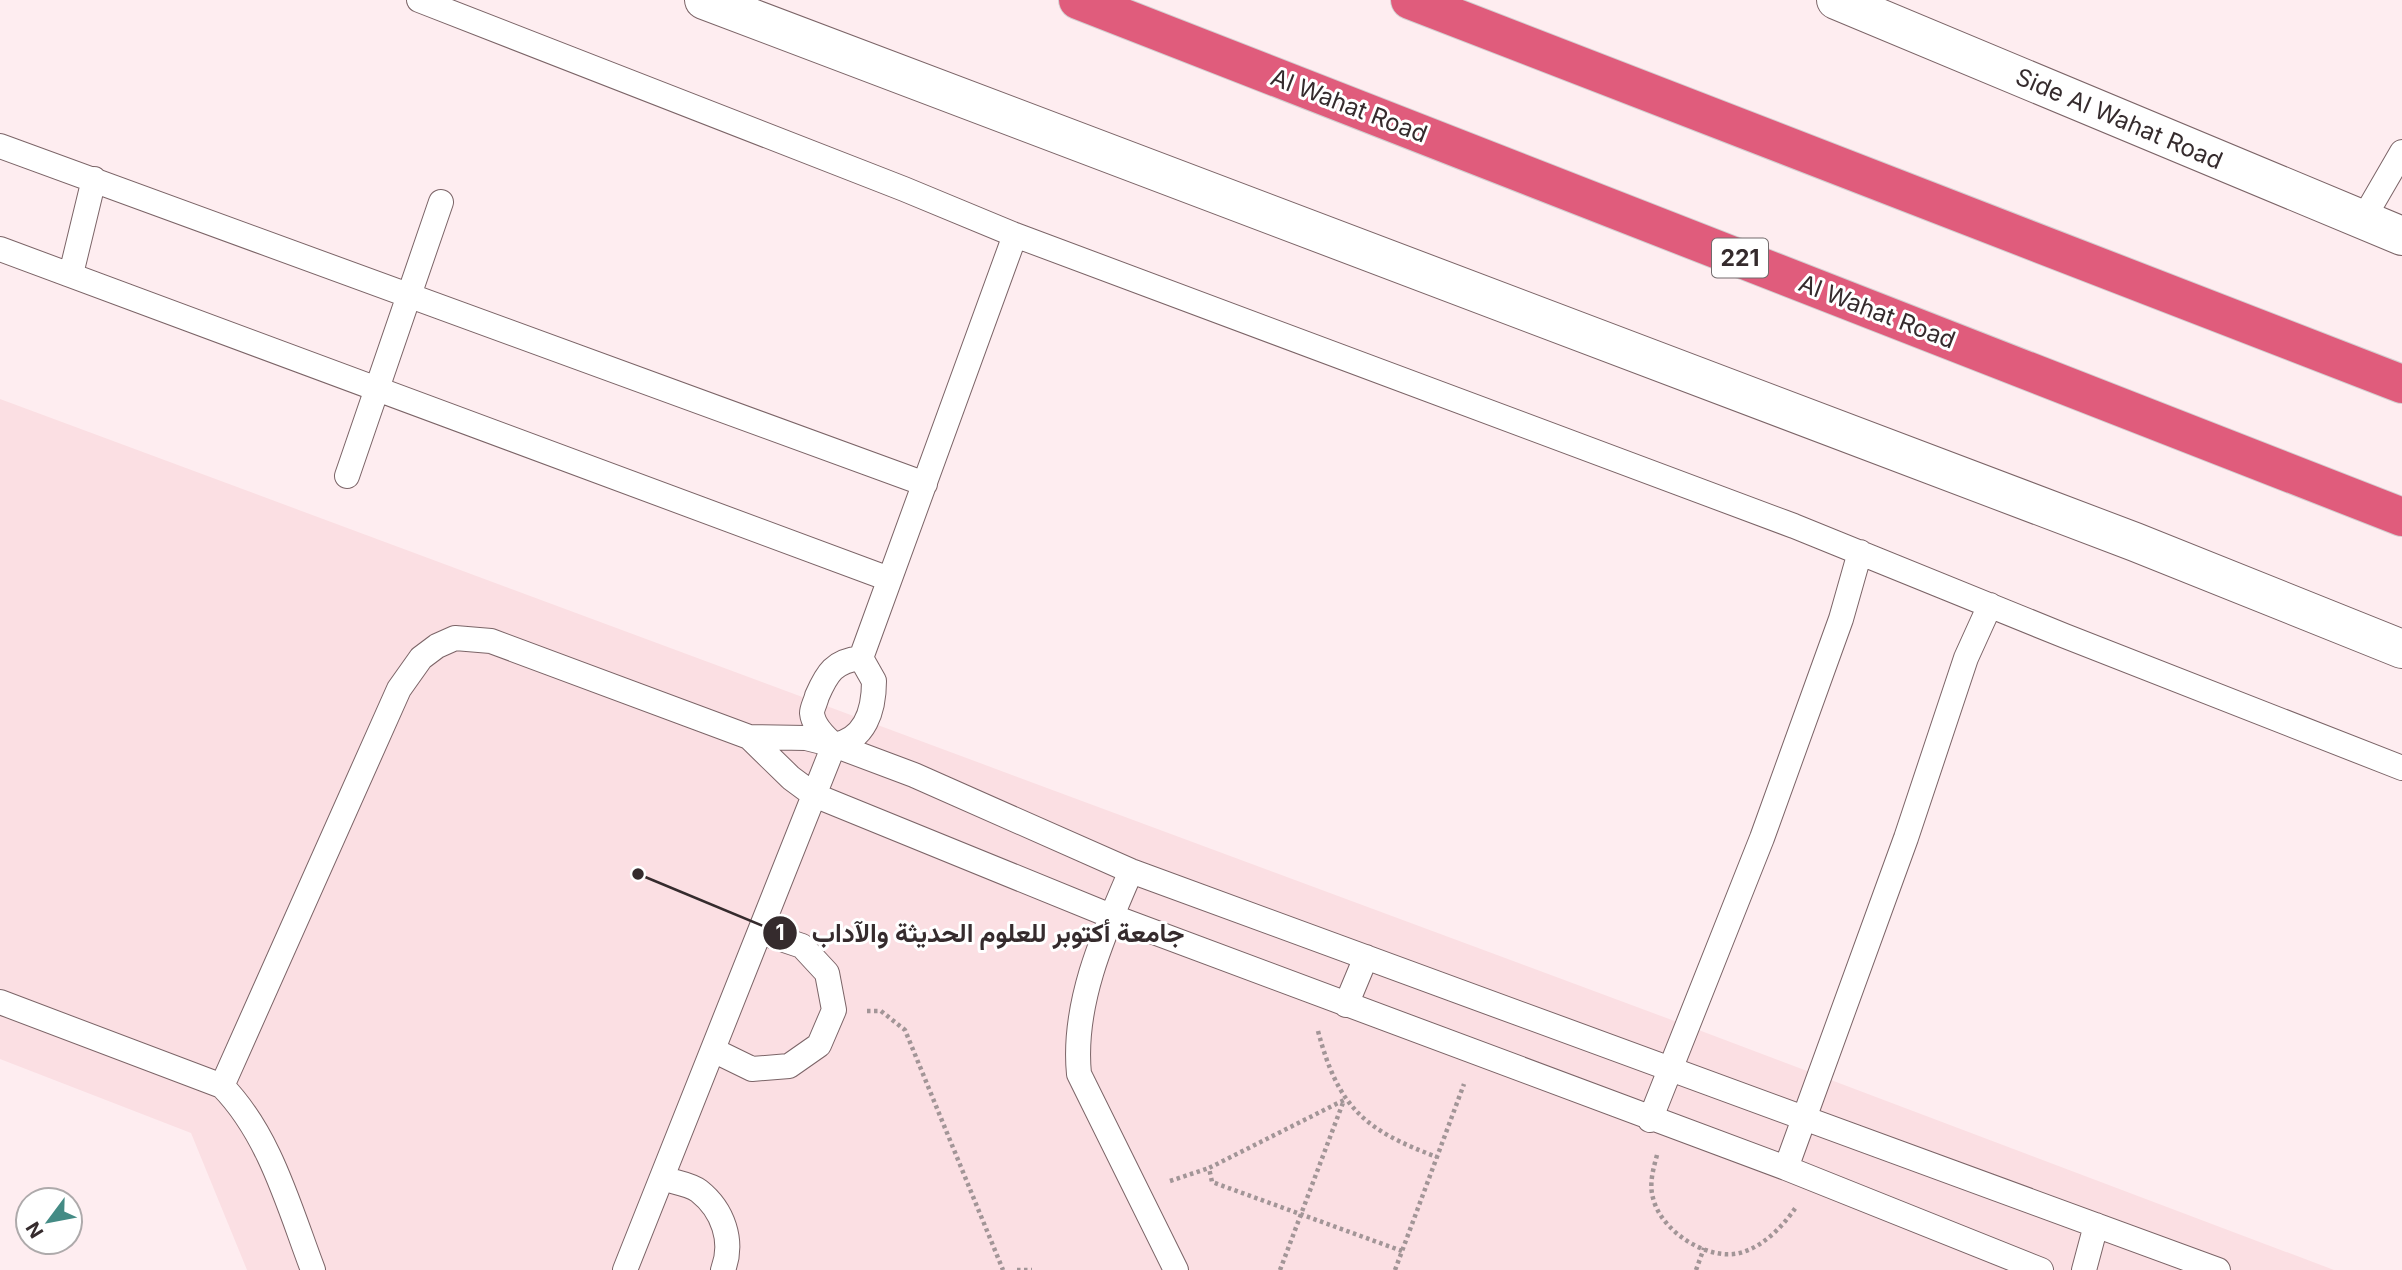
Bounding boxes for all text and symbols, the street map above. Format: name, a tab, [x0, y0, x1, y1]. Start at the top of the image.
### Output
street label: Al Wahat Road	[1267, 62, 1431, 149]
street label: Side Al Wahat Road	[2011, 62, 2227, 175]
road number: 221	[1712, 238, 1768, 278]
street label: Al Wahat Road	[1795, 268, 1959, 355]
callout: جامعة أكتوبر للعلوم الحديثة والآداب	[763, 909, 1199, 956]
text: جامعة أكتوبر للعلوم الحديثة والآداب	[812, 917, 1184, 950]
text: 1	[775, 920, 785, 945]
north arrow	[14, 1186, 84, 1256]
text: N	[21, 1218, 49, 1242]

